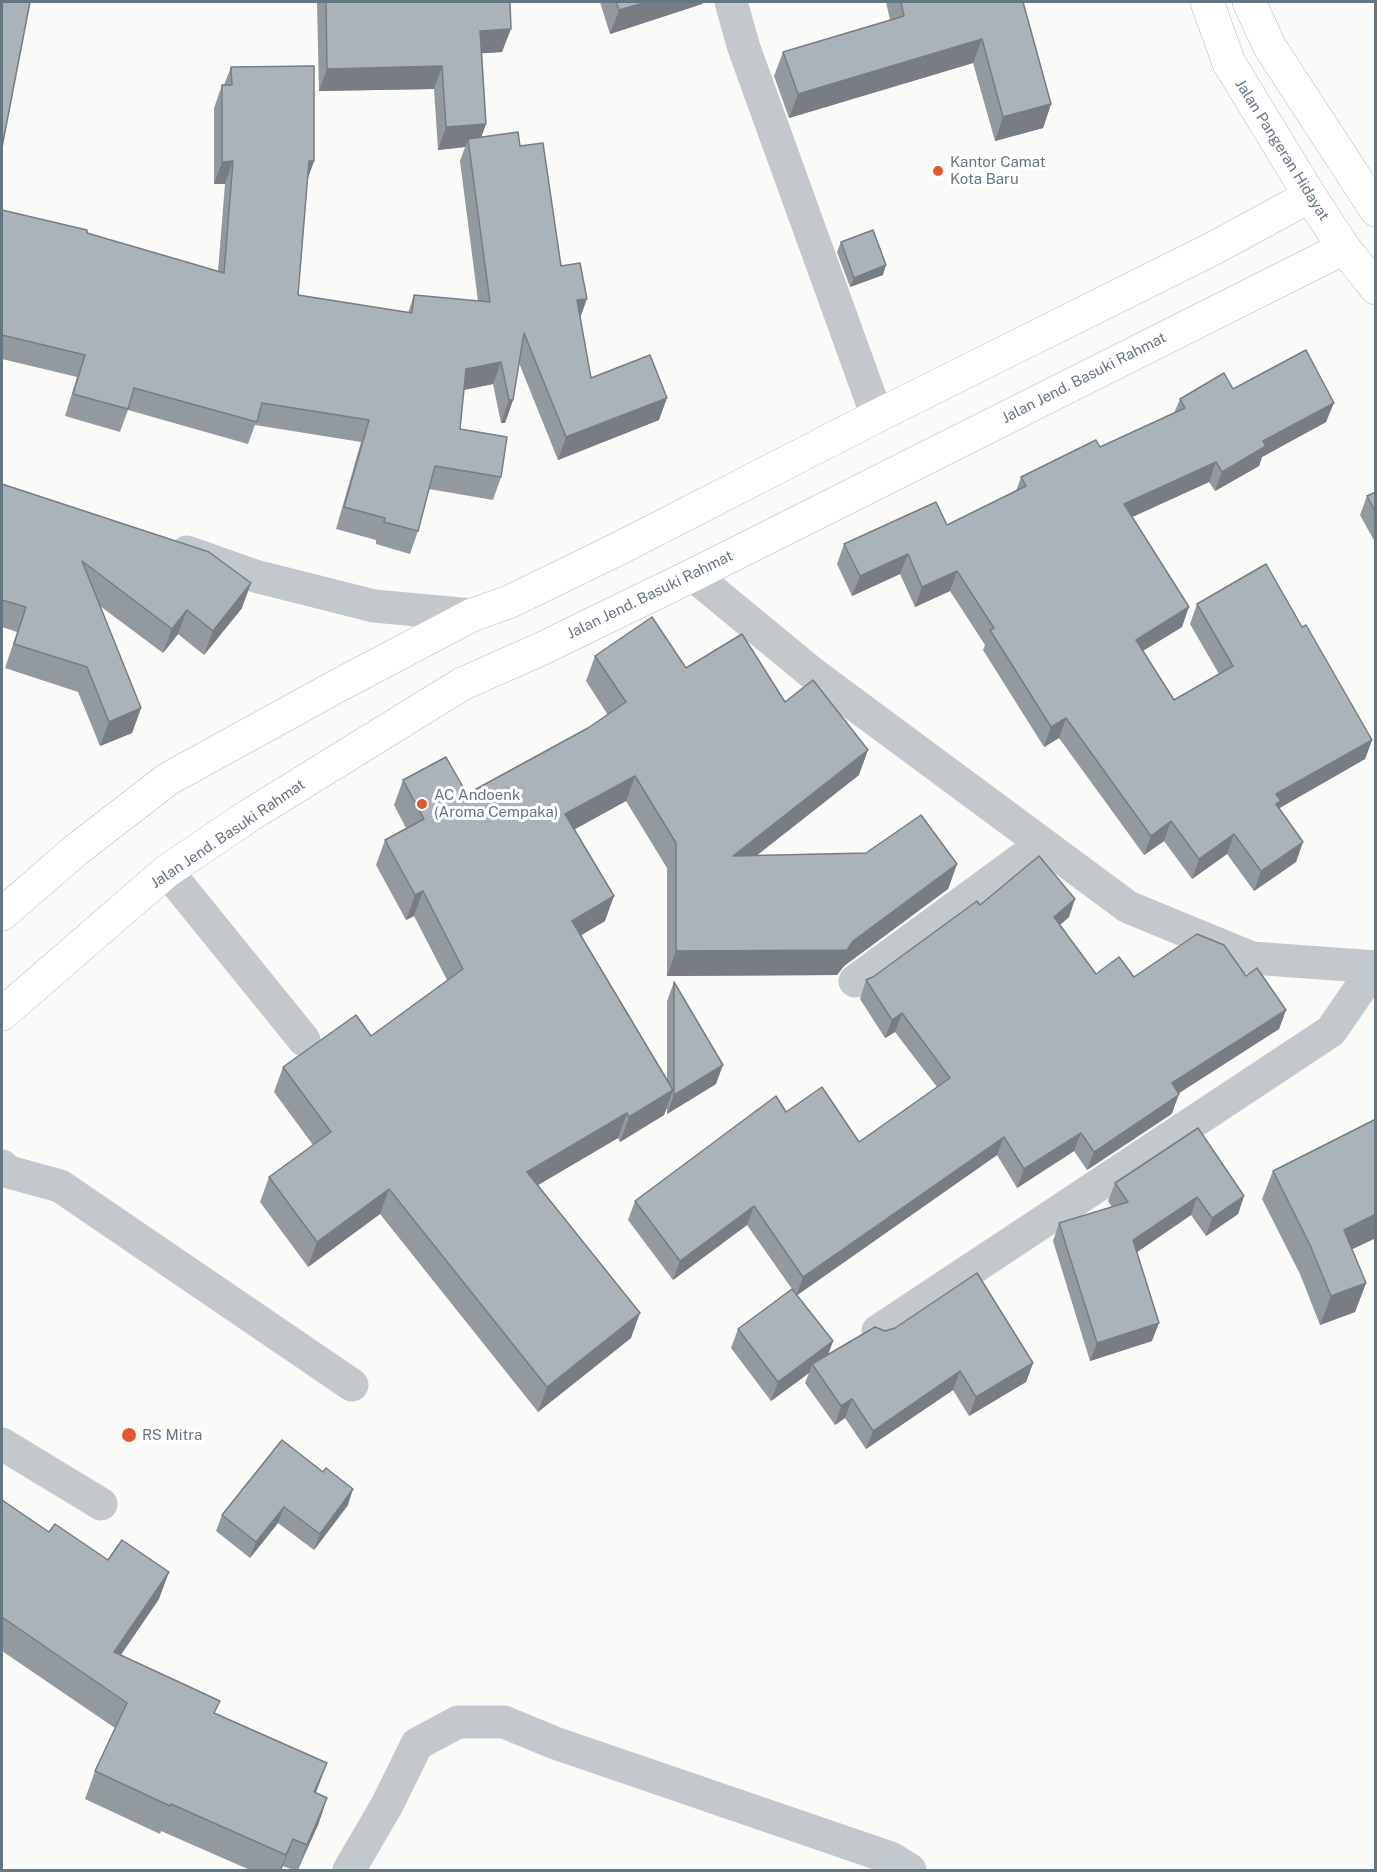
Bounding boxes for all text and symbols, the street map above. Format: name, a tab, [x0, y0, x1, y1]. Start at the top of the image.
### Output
street label: Jalan Pangeran Hidayat	[1231, 76, 1333, 224]
place label: Kantor Camat Kota Baru	[950, 153, 1046, 188]
marker: Kantor Camat Kota Baru	[931, 164, 945, 178]
street label: Jalan Jend. Basuki Rahmat	[999, 329, 1169, 427]
street label: Jalan Jend. Basuki Rahmat	[564, 547, 736, 643]
street label: Jalan Jend. Basuki Rahmat	[147, 776, 309, 892]
place label: AC Andoenk (Aroma Cempaka)	[434, 786, 558, 821]
marker: AC Andoenk (Aroma Cempaka)	[415, 797, 429, 811]
marker: RS Mitra	[120, 1426, 138, 1444]
place label: RS Mitra	[142, 1426, 202, 1444]

